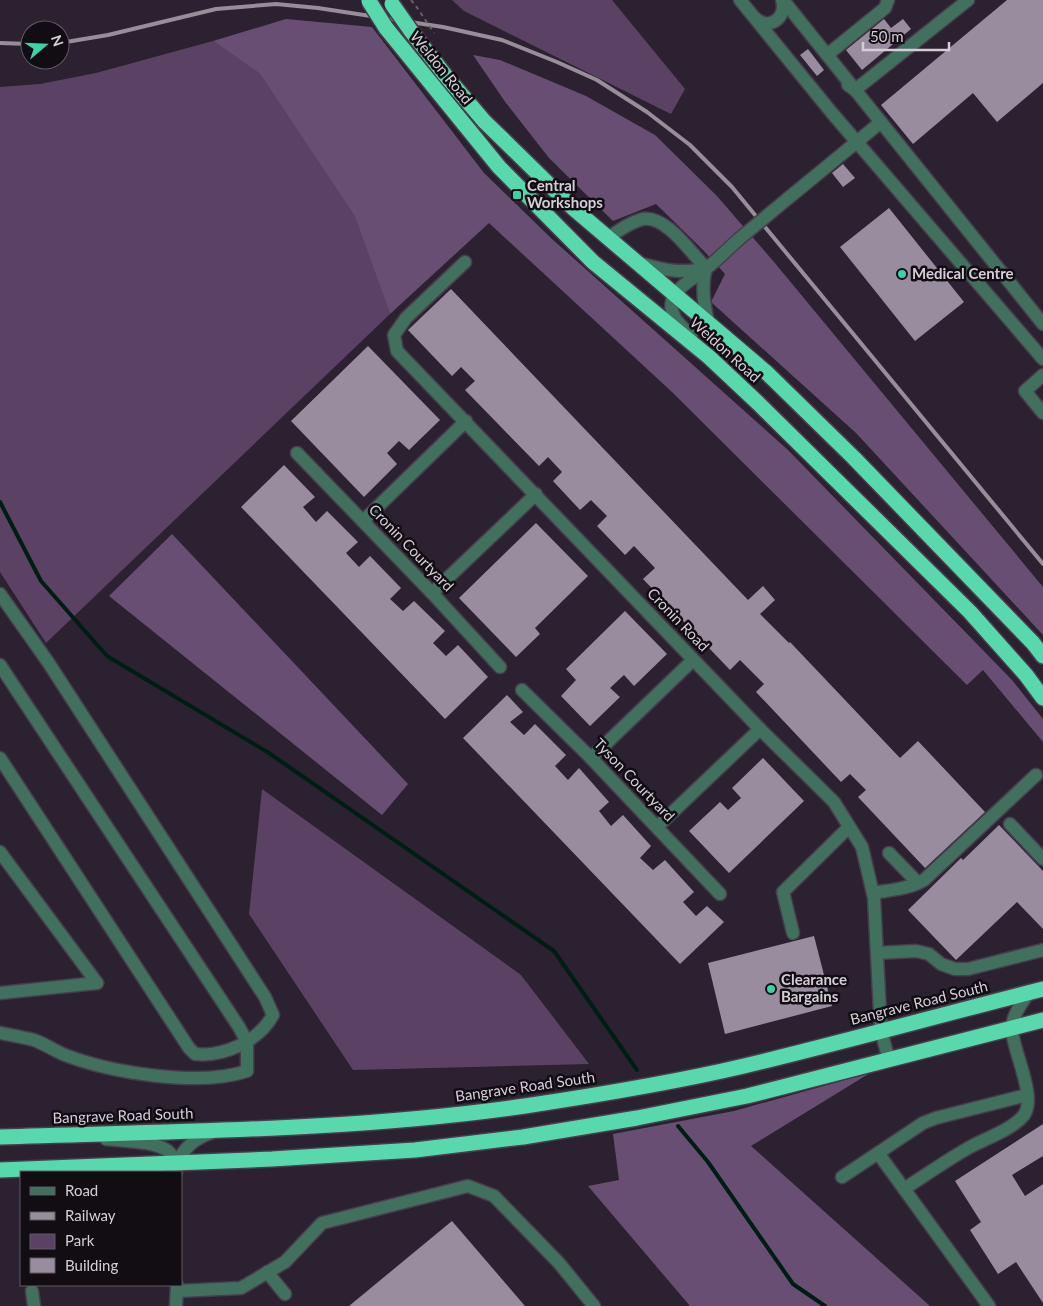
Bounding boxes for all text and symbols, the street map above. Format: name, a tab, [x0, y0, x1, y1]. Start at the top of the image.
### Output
north arrow	[20, 20, 70, 70]
scale bar	[863, 20, 949, 52]
street label: Weldon Road	[407, 27, 477, 107]
text: 50 m	[870, 27, 904, 45]
text: N	[48, 33, 68, 48]
place label: Central Workshops	[527, 176, 603, 211]
marker: Central Workshops	[511, 189, 523, 201]
place label: Medical Centre	[912, 264, 1014, 282]
marker: Medical Centre	[896, 268, 908, 280]
street label: Weldon Road	[687, 313, 765, 386]
street label: Cronin Courtyard	[366, 500, 458, 595]
street label: Cronin Road	[644, 584, 713, 655]
street label: Tyson Courtyard	[591, 734, 679, 825]
place label: Clearance Bargains	[781, 970, 847, 1005]
street label: Bangrave Road South	[848, 976, 989, 1028]
marker: Clearance Bargains	[765, 983, 777, 995]
street label: Bangrave Road South	[454, 1067, 596, 1105]
street label: Bangrave Road South	[52, 1104, 194, 1126]
legend	[20, 1171, 182, 1286]
text: Road	[65, 1181, 98, 1199]
text: Railway	[65, 1206, 116, 1224]
text: Park	[65, 1231, 95, 1249]
text: Building	[65, 1256, 118, 1274]

